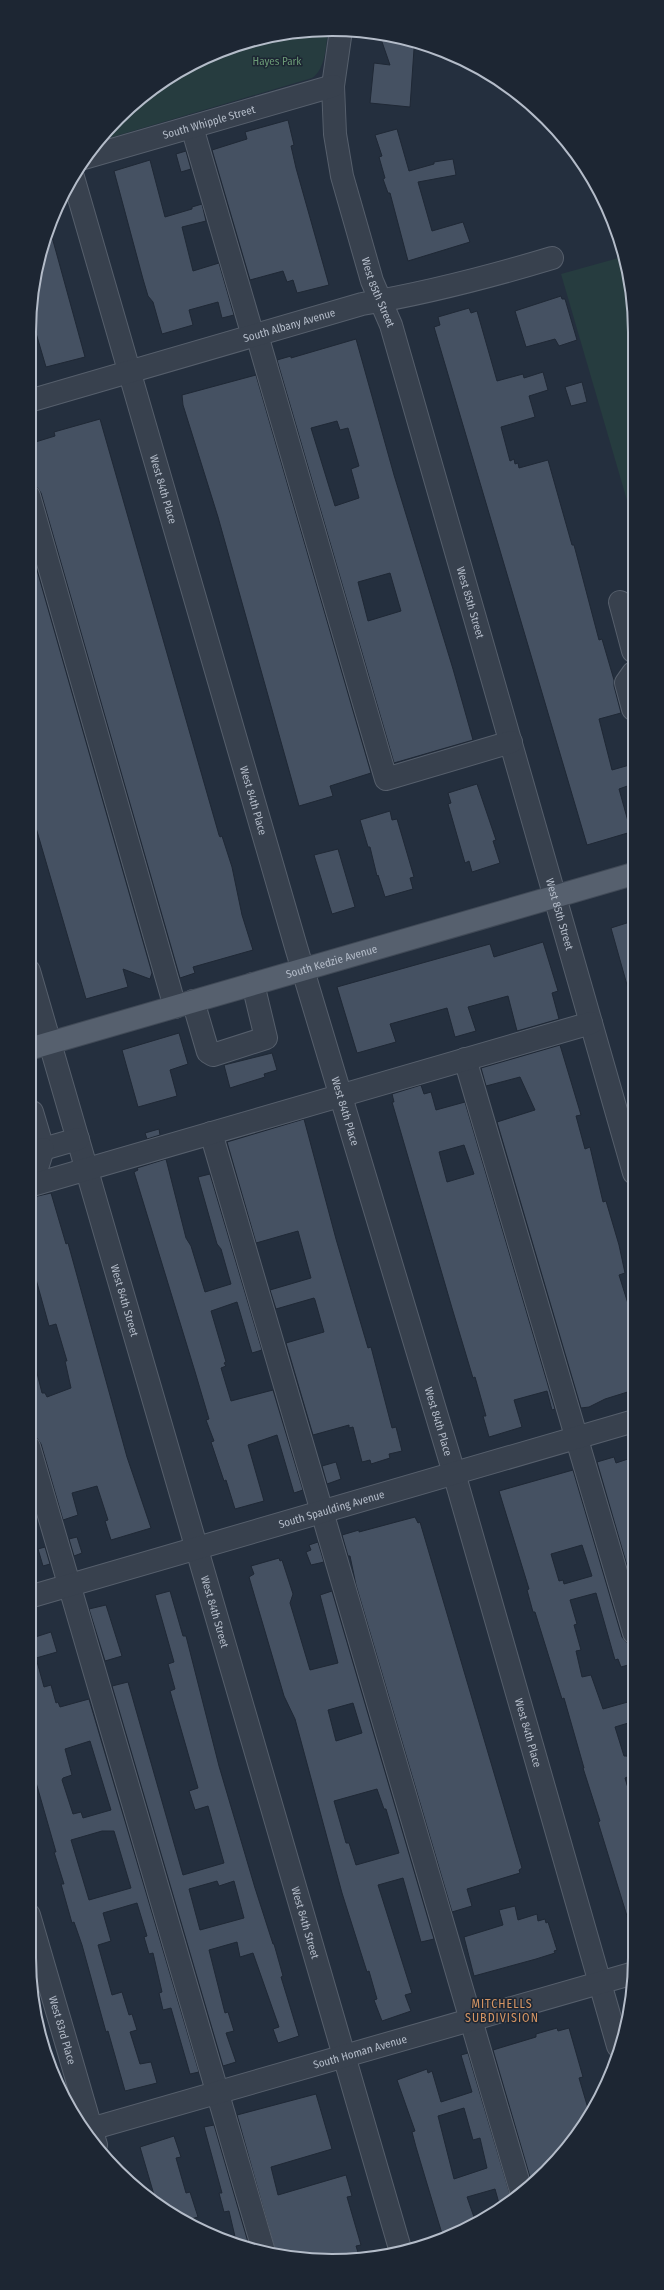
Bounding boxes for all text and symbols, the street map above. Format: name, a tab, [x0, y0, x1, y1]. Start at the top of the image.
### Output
park label: Hayes Park	[252, 55, 302, 68]
street label: South Whipple Street	[161, 103, 257, 142]
street label: West 85th Street	[359, 256, 397, 330]
street label: South Albany Avenue	[242, 306, 337, 345]
street label: West 84th Place	[147, 453, 179, 525]
street label: West 85th Street	[454, 565, 487, 640]
street label: West 84th Place	[237, 765, 269, 837]
street label: West 85th Street	[543, 877, 576, 952]
street label: South Kedzie Avenue	[285, 942, 379, 981]
street label: West 84th Place	[328, 1075, 361, 1147]
street label: West 84th Street	[108, 1263, 141, 1338]
street label: West 84th Place	[422, 1386, 454, 1458]
street label: South Spaulding Avenue	[277, 1488, 386, 1531]
street label: West 84th Street	[198, 1574, 231, 1650]
street label: West 84th Place	[512, 1697, 544, 1769]
street label: West 84th Street	[288, 1885, 322, 1961]
street label: West 83rd Place	[46, 1995, 78, 2066]
district label: MITCHELLS SUBDIVISION	[465, 1997, 539, 2025]
street label: South Homan Avenue	[312, 2033, 408, 2072]

